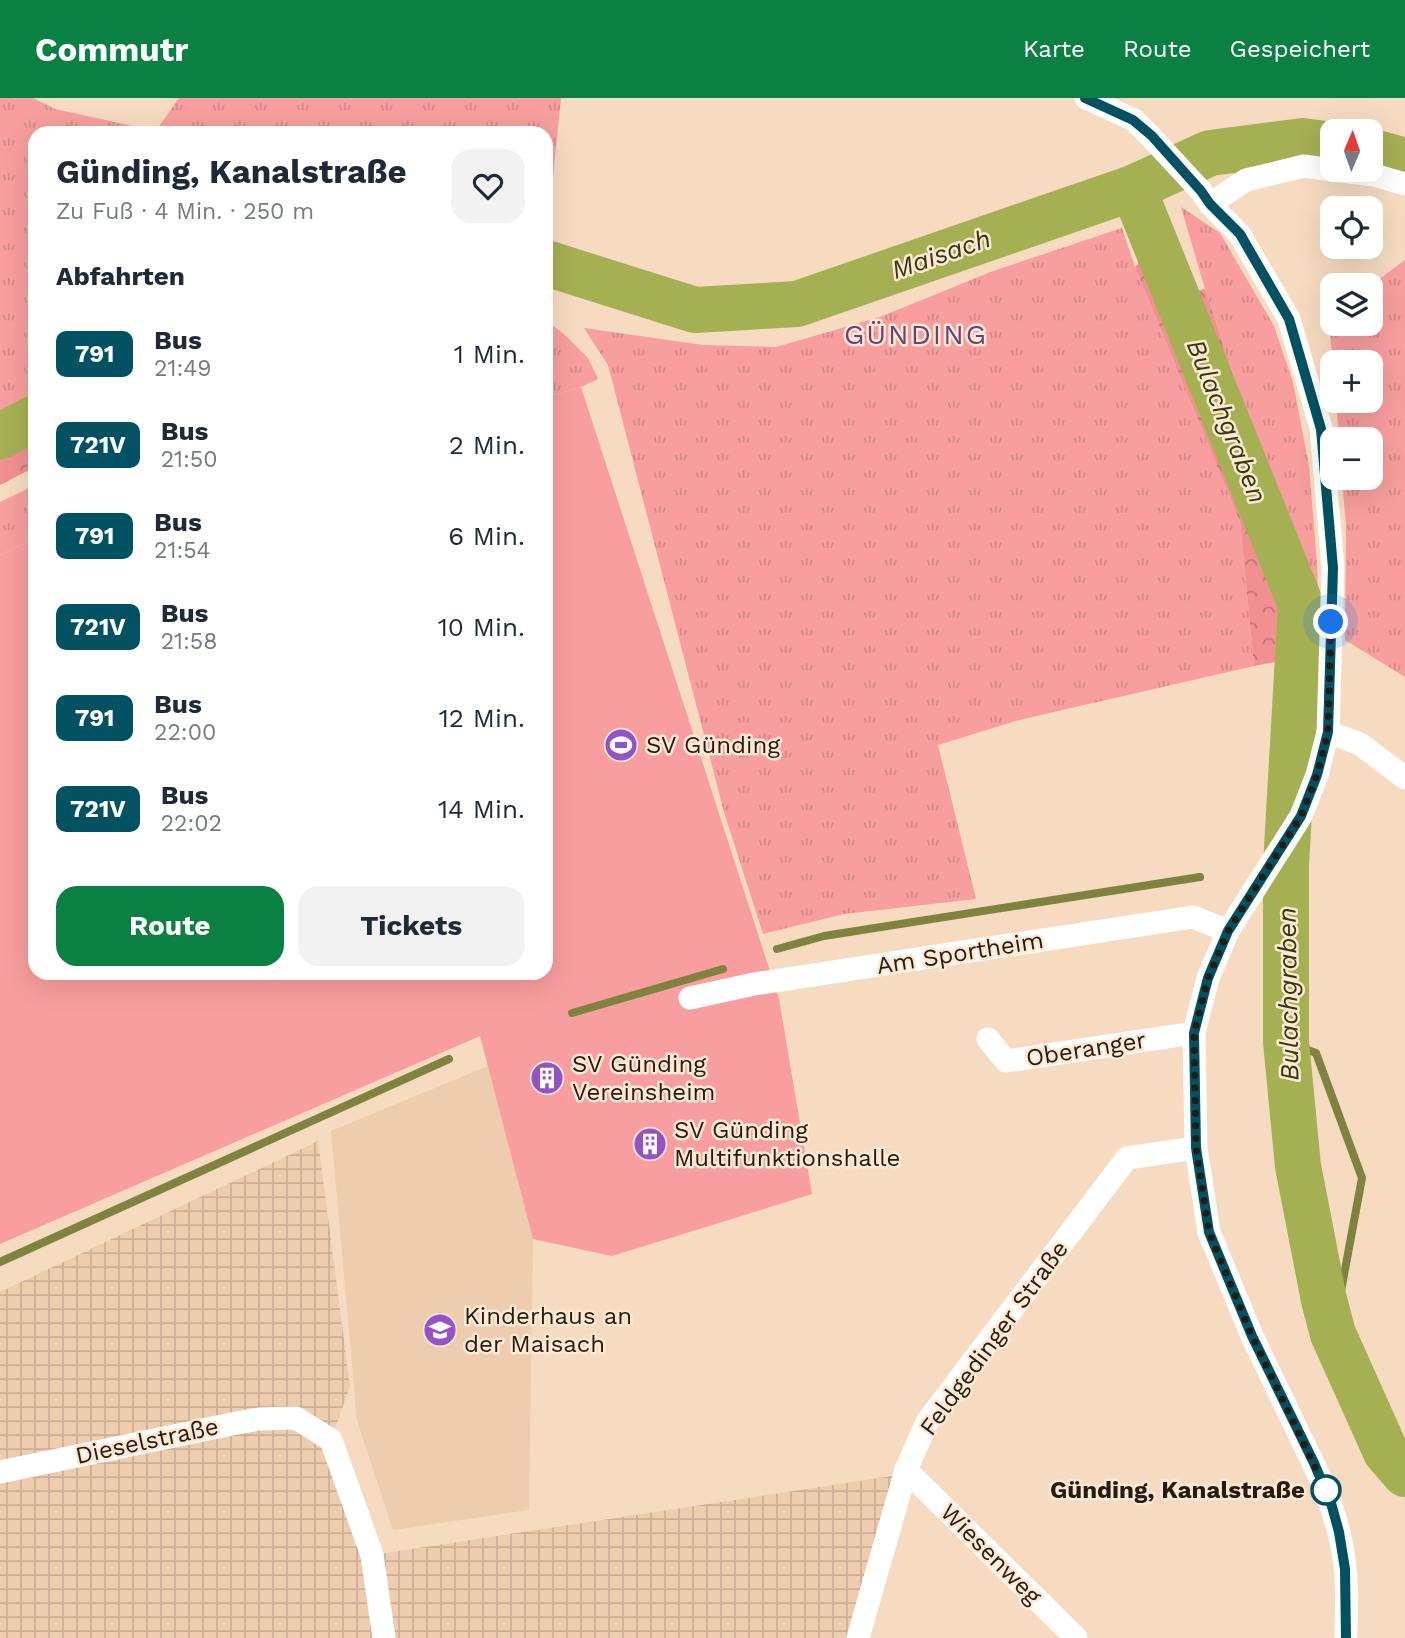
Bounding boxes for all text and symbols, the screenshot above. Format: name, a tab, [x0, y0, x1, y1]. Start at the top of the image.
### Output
text: Commutr	[35, 30, 188, 69]
text: Karte	[1023, 35, 1085, 63]
text: Route	[1123, 35, 1192, 63]
text: Gespeichert	[1230, 35, 1370, 63]
north arrow	[1320, 119, 1382, 182]
map controls	[1320, 119, 1383, 490]
button: heart	[451, 149, 525, 223]
text: Günding, Kanalstraße	[56, 152, 407, 191]
button: locate	[1320, 196, 1383, 259]
text: Zu Fuß · 4 Min. · 250 m	[56, 198, 314, 225]
water label: Maisach	[887, 223, 995, 285]
text: Abfahrten	[56, 261, 185, 291]
button: layers	[1320, 273, 1383, 336]
district label: GÜNDING	[844, 318, 988, 351]
text: Bus	[154, 325, 202, 355]
water label: Bulachgraben	[1181, 335, 1273, 507]
text: 1 Min.	[454, 339, 525, 369]
text: 791	[75, 340, 114, 368]
button: +	[1320, 350, 1383, 413]
text: 21:49	[154, 355, 211, 382]
text: Bus	[161, 416, 208, 446]
button: −	[1320, 427, 1383, 490]
text: 2 Min.	[449, 430, 525, 460]
text: 721V	[70, 431, 126, 459]
text: 21:50	[161, 446, 218, 473]
text: Bus	[154, 507, 202, 537]
text: 6 Min.	[448, 521, 525, 551]
text: 791	[75, 522, 114, 550]
text: 21:54	[154, 537, 211, 564]
text: Bus	[161, 598, 208, 628]
your location	[1313, 604, 1348, 639]
text: 10 Min.	[438, 612, 525, 642]
text: 721V	[70, 613, 126, 641]
text: 21:58	[161, 628, 217, 655]
text: Bus	[154, 689, 202, 719]
text: 12 Min.	[439, 703, 525, 733]
text: 791	[75, 704, 114, 732]
text: 22:00	[154, 719, 216, 746]
sports icon: SV Günding	[602, 726, 640, 764]
place label: SV Günding	[646, 731, 780, 759]
text: Bus	[161, 780, 208, 810]
text: 14 Min.	[438, 794, 525, 824]
text: 721V	[70, 795, 126, 823]
text: 22:02	[161, 810, 222, 837]
button: Route	[56, 886, 284, 966]
button: Tickets	[298, 886, 525, 966]
water label: Bulachgraben	[1271, 907, 1305, 1081]
street label: Am Sportheim	[874, 926, 1046, 980]
street label: Oberanger	[1024, 1026, 1148, 1072]
place label: SV Günding Vereinsheim	[572, 1050, 715, 1106]
building icon: SV Günding Vereinsheim	[528, 1059, 566, 1097]
place label: SV Günding Multifunktionshalle	[674, 1116, 900, 1172]
building icon: SV Günding Multifunktionshalle	[631, 1125, 669, 1163]
street label: Feldgedinger Straße	[914, 1235, 1074, 1441]
place label: Kinderhaus an der Maisach	[464, 1302, 632, 1358]
school or university icon: Kinderhaus an der Maisach	[421, 1311, 459, 1349]
street label: Dieselstraße	[73, 1412, 221, 1470]
marker: Günding, Kanalstraße	[1311, 1475, 1341, 1505]
place label: Günding, Kanalstraße	[1050, 1476, 1305, 1504]
street label: Wiesenweg	[935, 1498, 1047, 1610]

